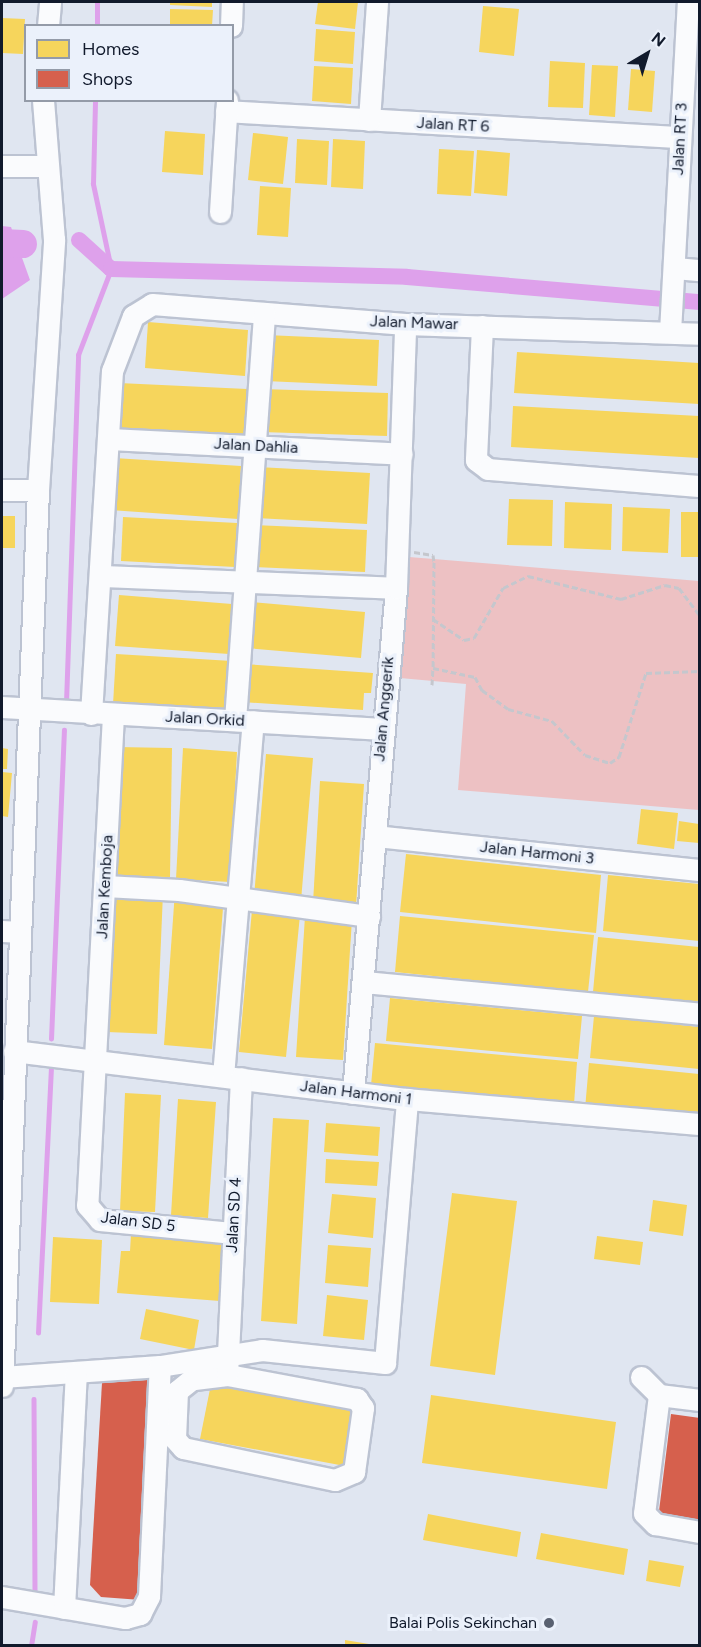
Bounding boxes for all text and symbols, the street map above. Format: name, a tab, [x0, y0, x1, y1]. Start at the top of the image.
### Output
legend	[24, 24, 234, 102]
north arrow	[617, 24, 677, 84]
text: N	[648, 28, 669, 51]
text: Homes	[82, 38, 140, 60]
text: Shops	[82, 68, 133, 90]
street label: Jalan RT 3	[669, 102, 691, 176]
street label: Jalan RT 6	[416, 114, 490, 136]
street label: Jalan Mawar	[369, 312, 459, 334]
street label: Jalan Dahlia	[213, 434, 299, 458]
street label: Jalan Anggerik	[370, 656, 398, 762]
street label: Jalan Orkid	[165, 707, 245, 731]
street label: Jalan Kemboja	[93, 835, 117, 939]
street label: Jalan Harmoni 3	[479, 837, 595, 869]
street label: Jalan Harmoni 1	[299, 1077, 413, 1109]
street label: Jalan SD 4	[222, 1177, 246, 1253]
street label: Jalan SD 5	[100, 1208, 176, 1236]
place label: Balai Polis Sekinchan	[389, 1613, 537, 1633]
marker: Balai Polis Sekinchan	[542, 1616, 556, 1630]

